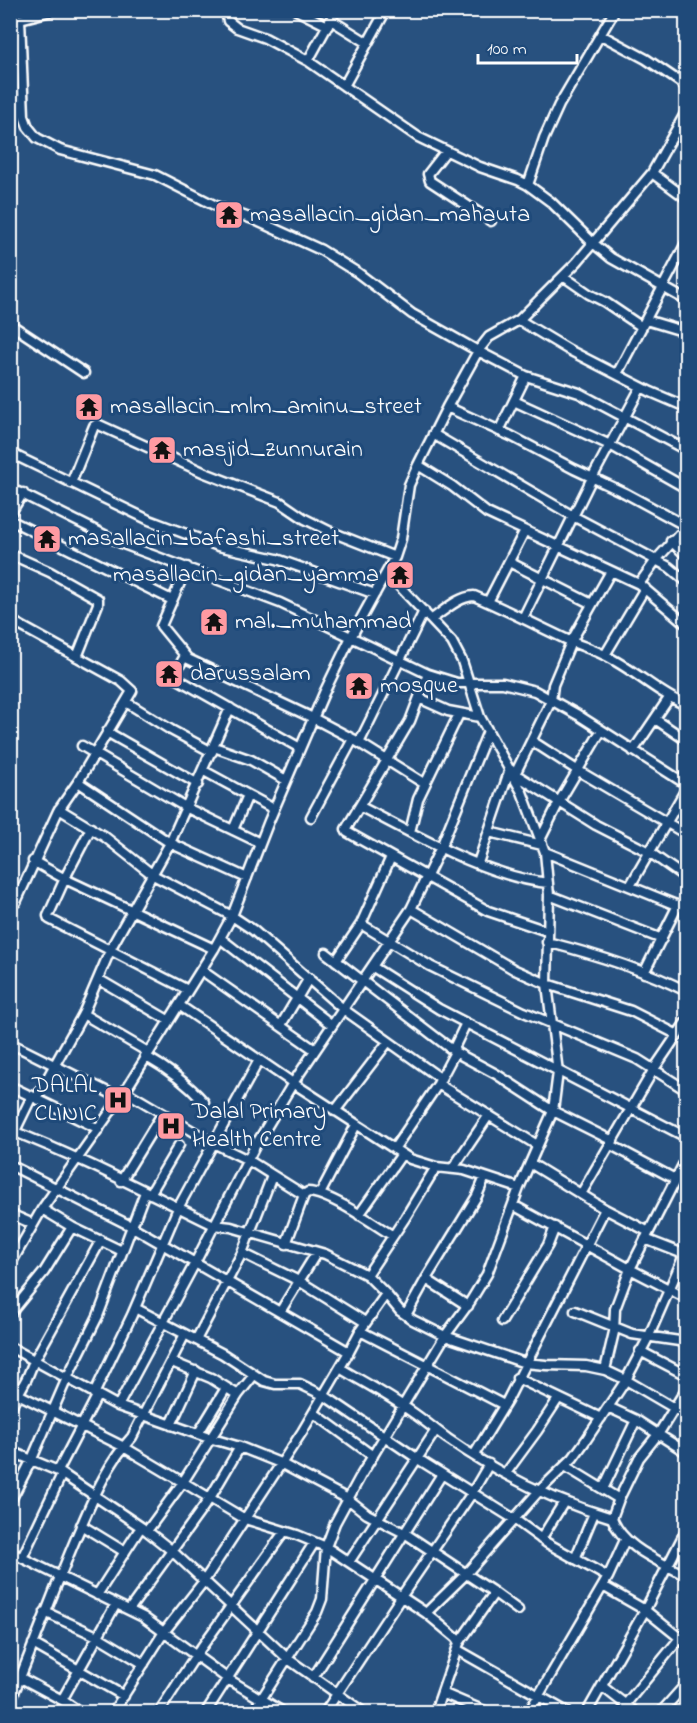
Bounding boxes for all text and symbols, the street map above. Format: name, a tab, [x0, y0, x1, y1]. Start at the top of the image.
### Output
scale bar	[478, 27, 577, 65]
text: 100 m	[487, 37, 527, 63]
place label: masallacin_gidan_mahauta	[250, 198, 530, 233]
temple icon: masallacin_gidan_mahauta	[213, 199, 245, 231]
place label: masallacin_mlm_aminu_street	[110, 390, 422, 425]
temple icon: masallacin_mlm_aminu_street	[73, 391, 105, 423]
place label: masjid_zunnurain	[183, 433, 363, 468]
temple icon: masjid_zunnurain	[146, 434, 178, 466]
place label: masallacin_bafashi_street	[68, 522, 339, 557]
temple icon: masallacin_bafashi_street	[31, 523, 63, 555]
place label: masallacin_gidan_yamma	[113, 558, 379, 594]
temple icon: masallacin_gidan_yamma	[384, 559, 416, 591]
place label: mal._muhammad	[235, 605, 412, 640]
temple icon: mal._muhammad	[198, 606, 230, 638]
place label: darussalam	[190, 657, 311, 692]
temple icon: darussalam	[153, 658, 185, 690]
place label: mosque	[380, 669, 458, 704]
temple icon: mosque	[343, 670, 375, 702]
place label: DALAL CLINIC	[31, 1069, 97, 1132]
hospital icon: DALAL CLINIC	[102, 1084, 134, 1116]
place label: Dalal Primary Health Centre	[191, 1095, 326, 1158]
hospital icon: Dalal Primary Health Centre	[155, 1110, 187, 1142]

